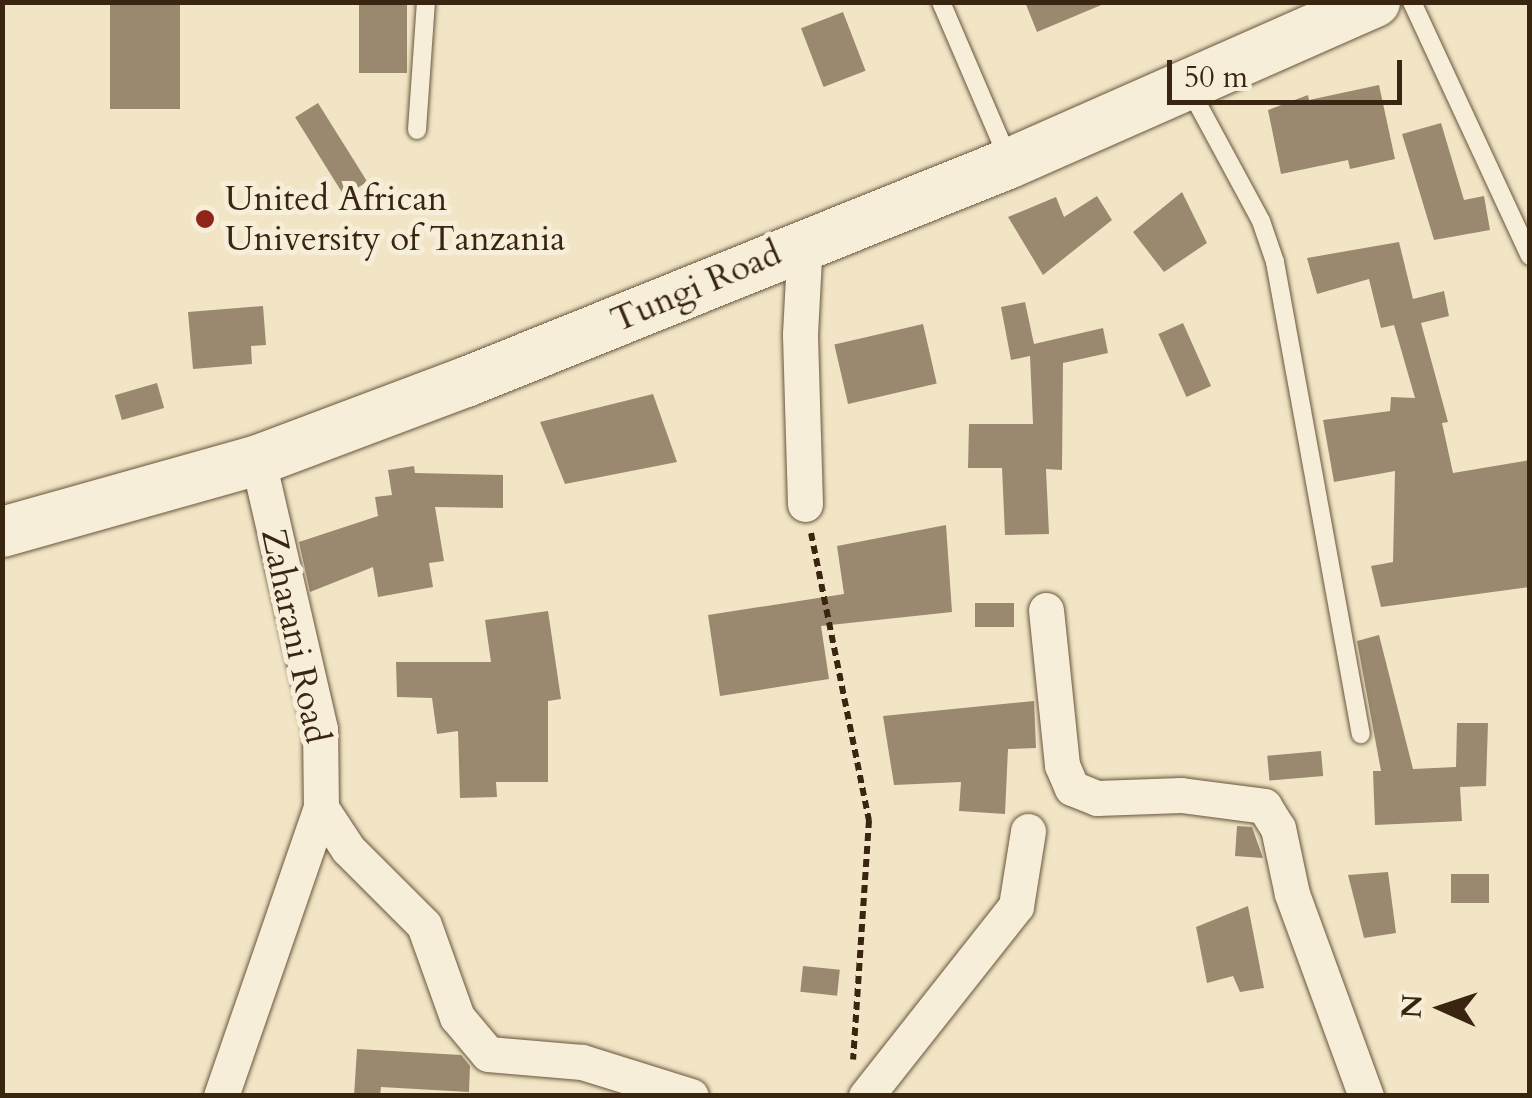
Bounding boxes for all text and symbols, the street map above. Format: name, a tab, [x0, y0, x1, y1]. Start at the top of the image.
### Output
scale bar	[1172, 40, 1407, 102]
text: 50 m	[1184, 57, 1248, 98]
place label: United African University of Tanzania	[225, 178, 565, 260]
marker: United African University of Tanzania	[194, 208, 216, 230]
street label: Tungi Road	[605, 232, 787, 342]
street label: Zaharani Road	[252, 525, 338, 747]
north arrow	[1392, 958, 1492, 1058]
text: N	[1392, 993, 1432, 1020]

